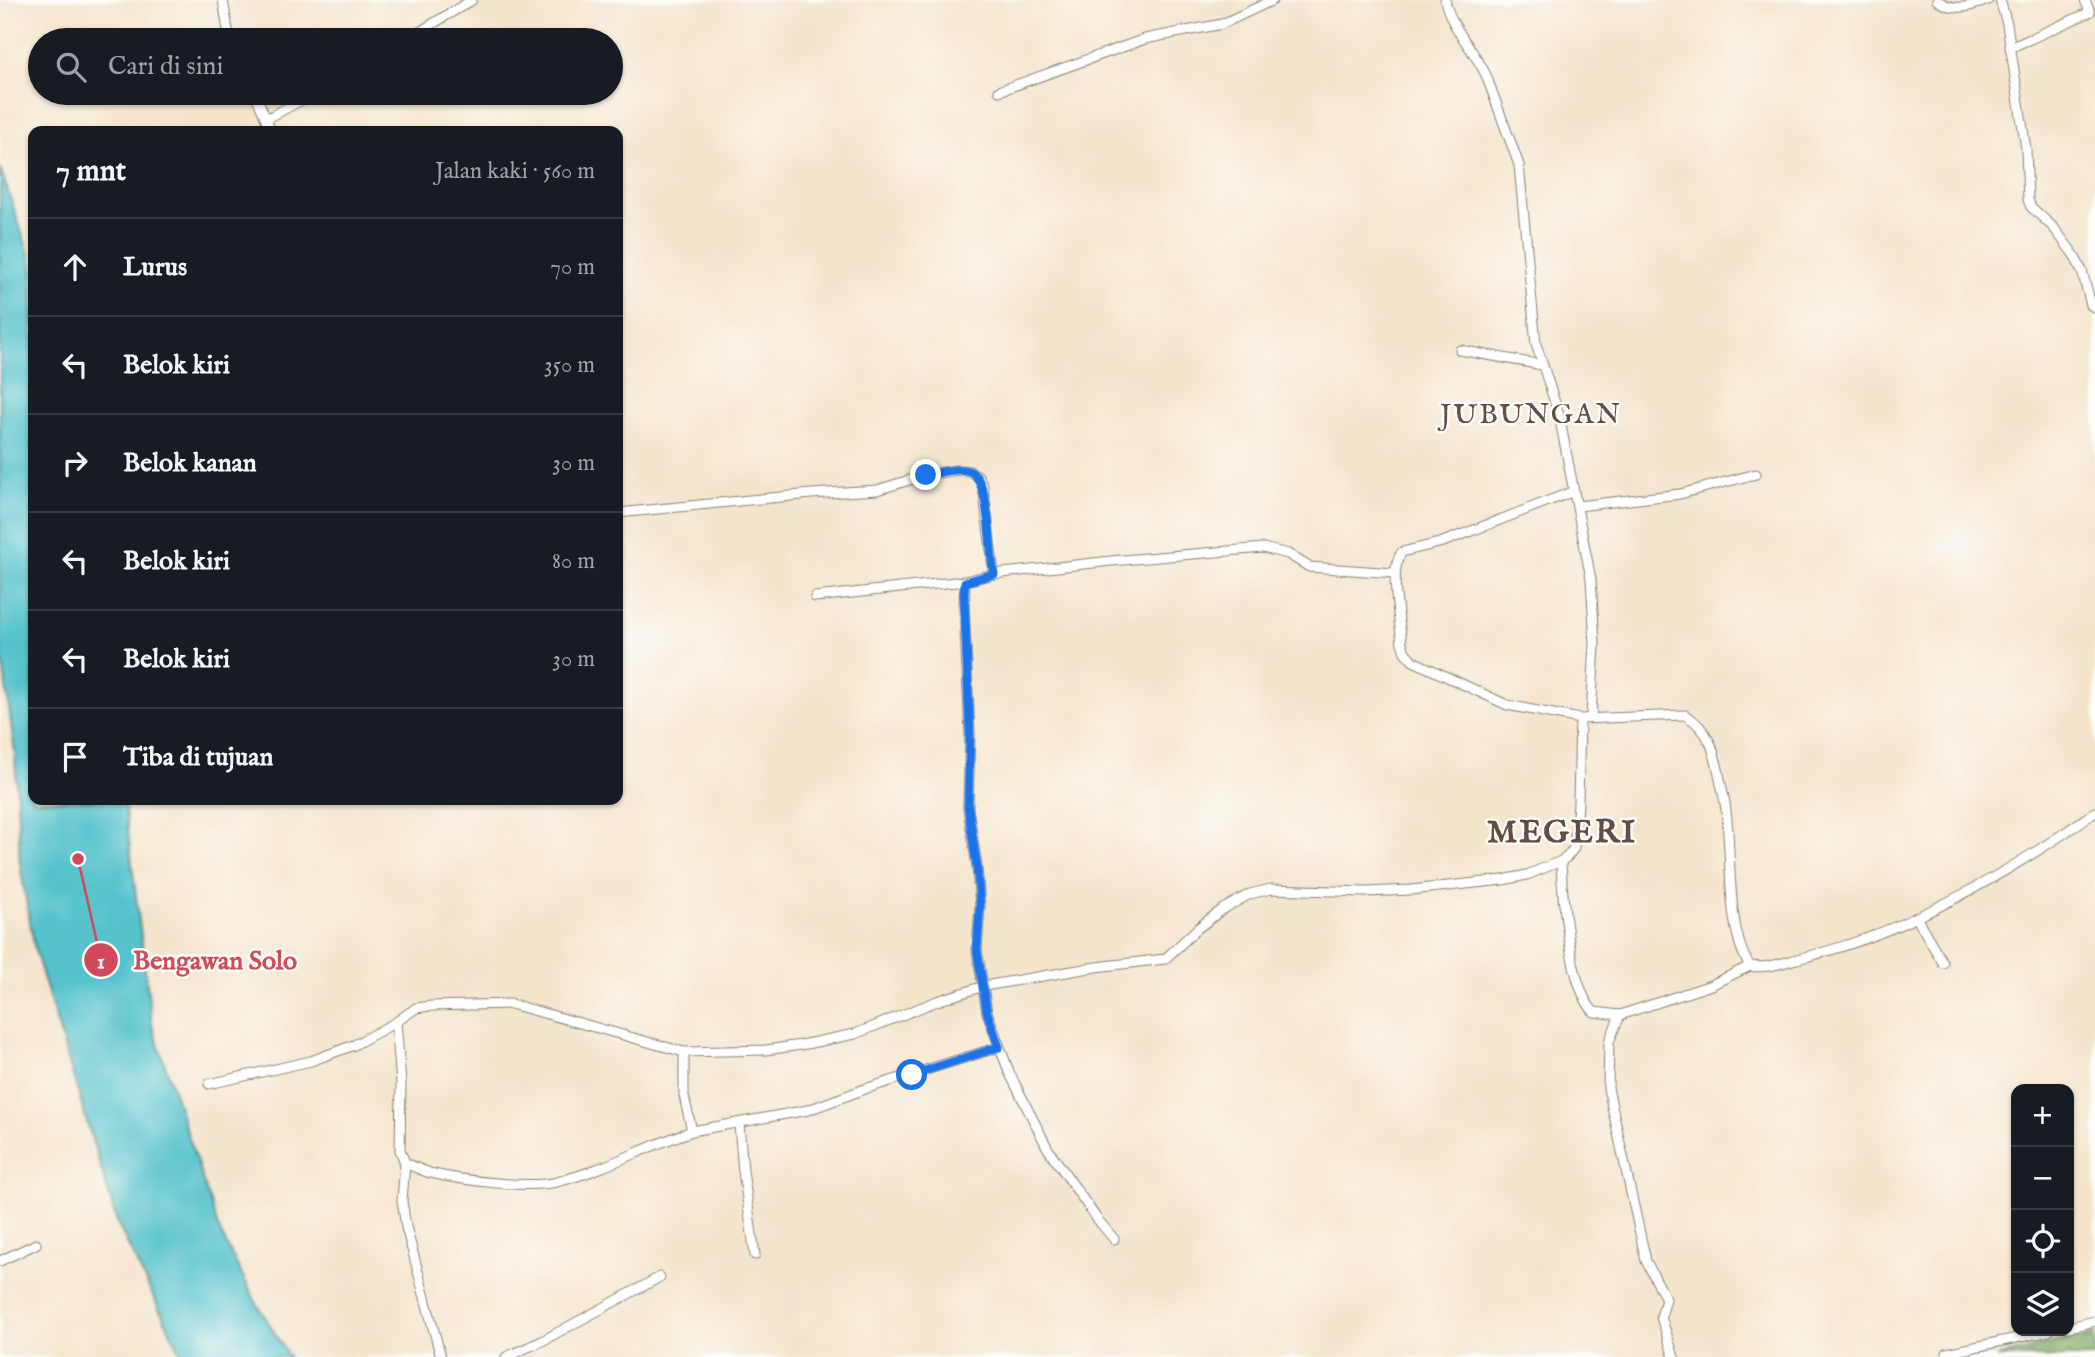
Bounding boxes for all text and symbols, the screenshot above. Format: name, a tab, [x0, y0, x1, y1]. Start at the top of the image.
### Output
search box	[28, 28, 623, 105]
icon: search	[52, 48, 90, 86]
text: Cari di sini	[108, 50, 223, 83]
text: 7 mnt	[56, 153, 126, 191]
text: Jalan kaki · 560 m	[435, 157, 595, 186]
icon: ahead	[56, 248, 94, 286]
text: Lurus	[123, 251, 187, 284]
text: 70 m	[550, 253, 595, 282]
icon: left	[56, 346, 94, 384]
text: Belok kiri	[123, 349, 230, 382]
text: 350 m	[544, 351, 595, 380]
district label: JUBUNGAN	[1437, 398, 1622, 433]
icon: right	[56, 444, 94, 482]
text: Belok kanan	[123, 447, 257, 480]
text: 30 m	[552, 449, 595, 478]
route end	[910, 459, 941, 490]
icon: left	[56, 542, 94, 580]
text: Belok kiri	[123, 545, 230, 578]
text: 80 m	[552, 547, 595, 576]
icon: left	[56, 640, 94, 678]
text: Belok kiri	[123, 643, 230, 676]
text: 30 m	[552, 645, 595, 674]
icon: arrive	[56, 738, 94, 776]
text: Tiba di tujuan	[123, 741, 273, 774]
district label: MEGERI	[1487, 813, 1637, 854]
callout: Bengawan Solo	[84, 937, 311, 984]
text: Bengawan Solo	[133, 945, 297, 978]
text: 1	[97, 949, 105, 976]
route start	[896, 1059, 927, 1090]
map controls	[2011, 1084, 2074, 1336]
button: +	[2011, 1084, 2074, 1147]
button: −	[2011, 1147, 2074, 1210]
button: locate	[2011, 1210, 2074, 1273]
button: layers	[2011, 1273, 2074, 1336]

